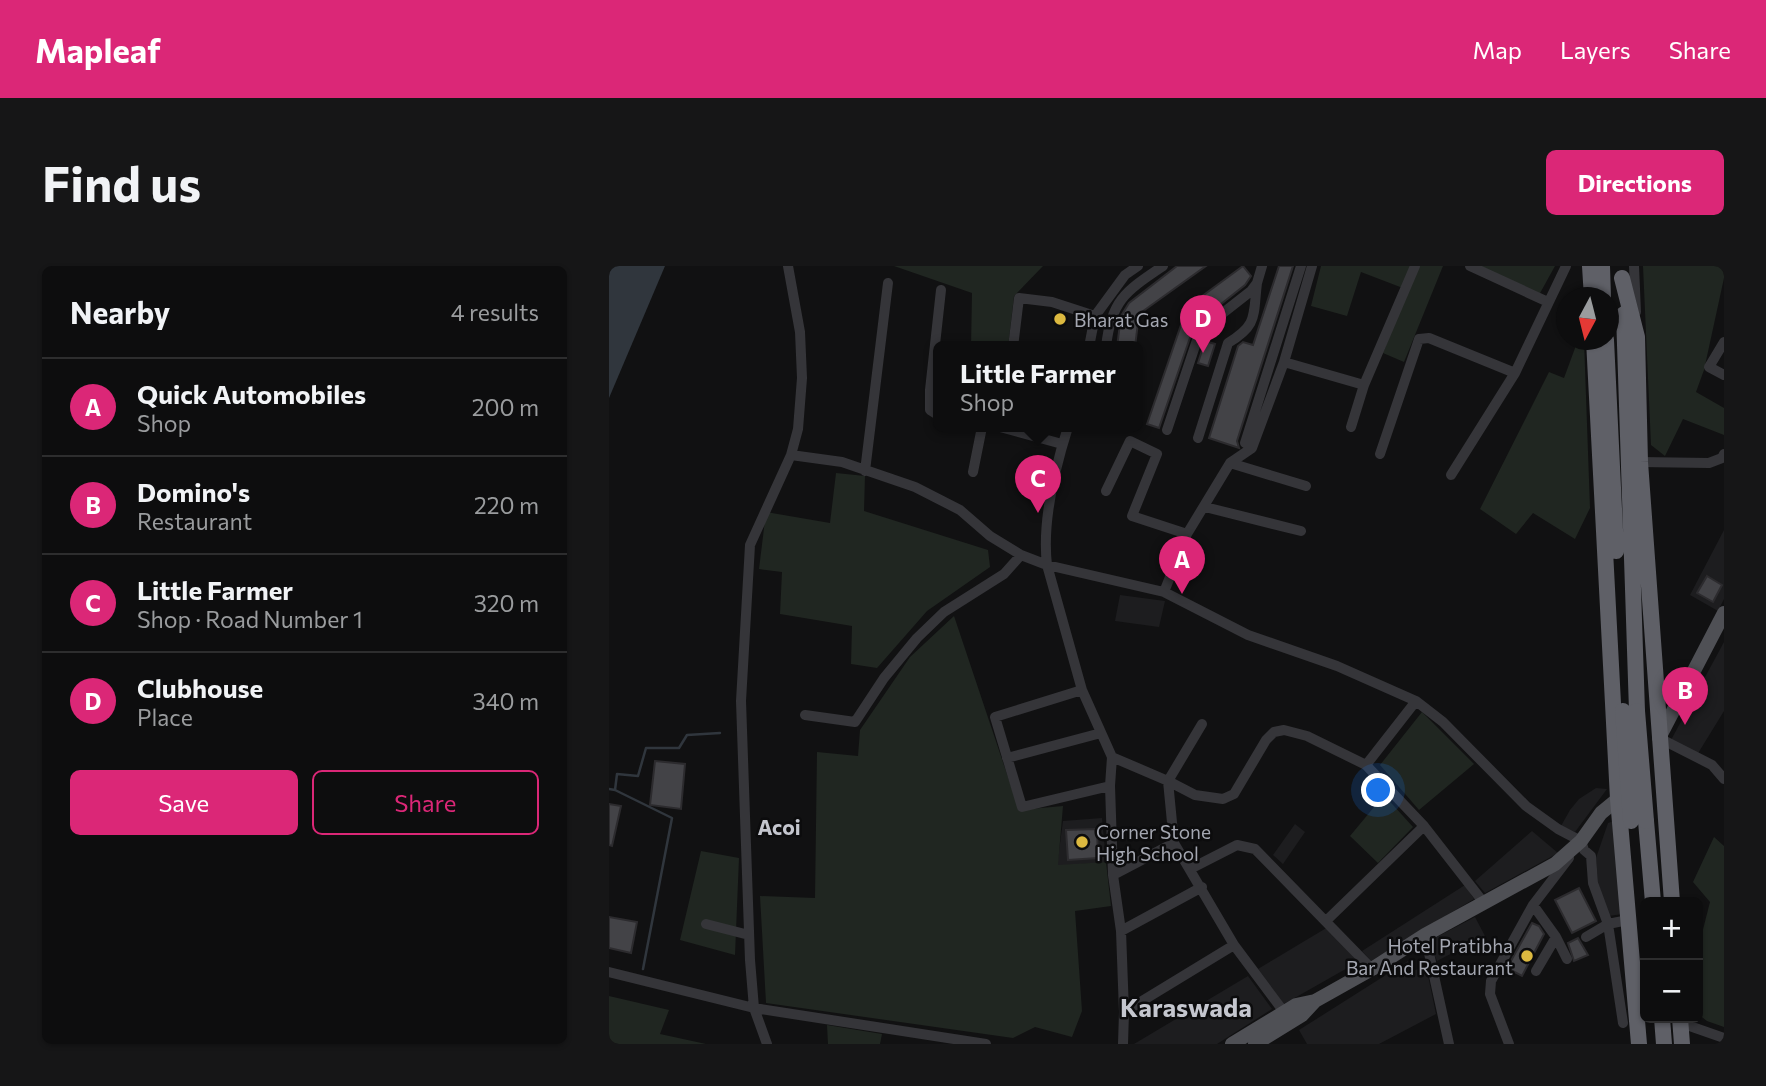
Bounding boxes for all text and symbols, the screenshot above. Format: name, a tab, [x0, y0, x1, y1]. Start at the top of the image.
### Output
text: Mapleaf	[35, 29, 161, 70]
text: Map	[1473, 35, 1522, 64]
text: Layers	[1560, 35, 1631, 64]
text: Share	[1669, 35, 1731, 64]
button: Directions	[1546, 150, 1724, 215]
text: Find us	[42, 152, 201, 212]
north arrow	[1556, 287, 1619, 350]
text: Nearby	[70, 293, 170, 330]
pin: D	[1180, 295, 1226, 353]
text: 4 results	[451, 298, 539, 326]
place label: Bharat Gas	[1074, 308, 1168, 331]
marker: Bharat Gas	[1052, 311, 1068, 327]
popup	[933, 341, 1143, 432]
text: Little Farmer	[960, 357, 1116, 388]
text: Quick Automobiles	[137, 378, 366, 409]
text: Shop	[960, 388, 1014, 416]
text: A	[85, 393, 101, 421]
text: 200 m	[472, 393, 539, 421]
text: Shop	[137, 409, 191, 437]
pin: C	[1015, 455, 1061, 513]
text: Domino's	[137, 476, 250, 507]
text: B	[85, 491, 101, 519]
text: 220 m	[474, 491, 539, 519]
text: Restaurant	[137, 507, 252, 535]
pin: A	[1159, 536, 1205, 594]
text: Little Farmer	[137, 574, 293, 605]
text: C	[85, 589, 101, 617]
text: 320 m	[474, 589, 539, 617]
text: Shop · Road Number 1	[137, 605, 363, 633]
pin: B	[1662, 667, 1708, 725]
text: Clubhouse	[137, 672, 263, 703]
text: D	[85, 687, 101, 715]
text: 340 m	[473, 687, 539, 715]
text: Place	[137, 703, 193, 731]
button: Save	[70, 770, 298, 835]
button: Share	[312, 770, 539, 835]
your location	[1361, 773, 1395, 807]
district label: Acoi	[757, 814, 801, 839]
place label: Corner Stone High School	[1096, 820, 1211, 865]
marker: Corner Stone High School	[1074, 834, 1090, 850]
map controls	[1640, 897, 1703, 1023]
button: +	[1640, 897, 1703, 960]
place label: Hotel Pratibha Bar And Restaurant	[1346, 934, 1513, 979]
marker: Hotel Pratibha Bar And Restaurant	[1519, 948, 1535, 964]
button: −	[1640, 960, 1703, 1023]
district label: Karaswada	[1120, 991, 1252, 1022]

